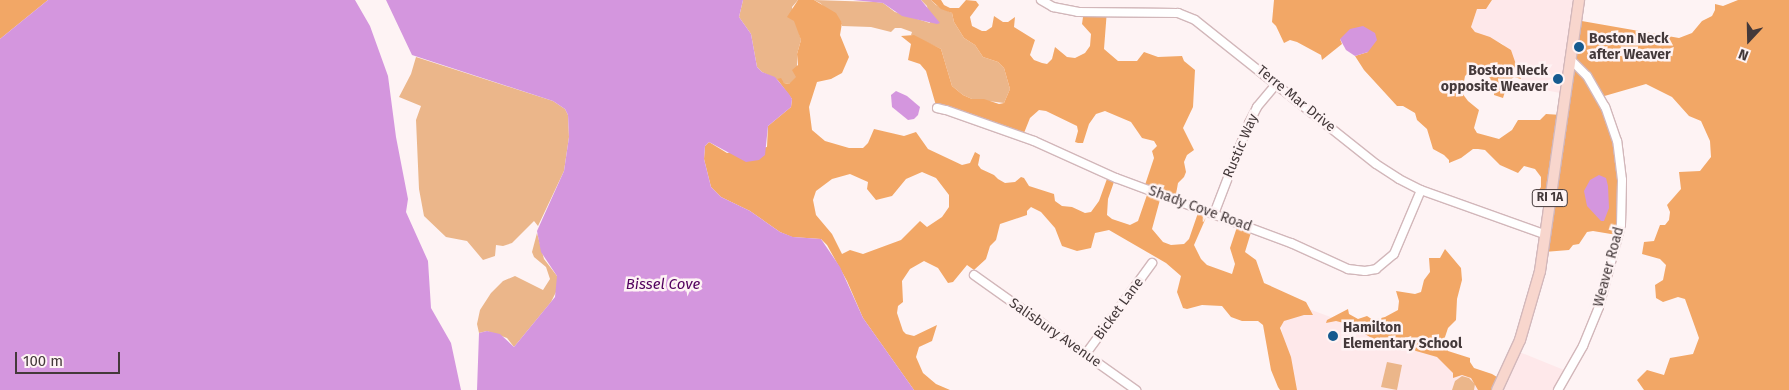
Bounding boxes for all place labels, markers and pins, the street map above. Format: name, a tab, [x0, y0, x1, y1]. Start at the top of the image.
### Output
place label: Boston Neck after Weaver	[1589, 31, 1671, 64]
marker: Boston Neck after Weaver	[1573, 41, 1585, 53]
place label: Boston Neck opposite Weaver	[1441, 63, 1548, 95]
marker: Boston Neck opposite Weaver	[1552, 73, 1564, 85]
place label: Hamilton Elementary School	[1343, 320, 1462, 352]
marker: Hamilton Elementary School	[1327, 330, 1339, 342]

